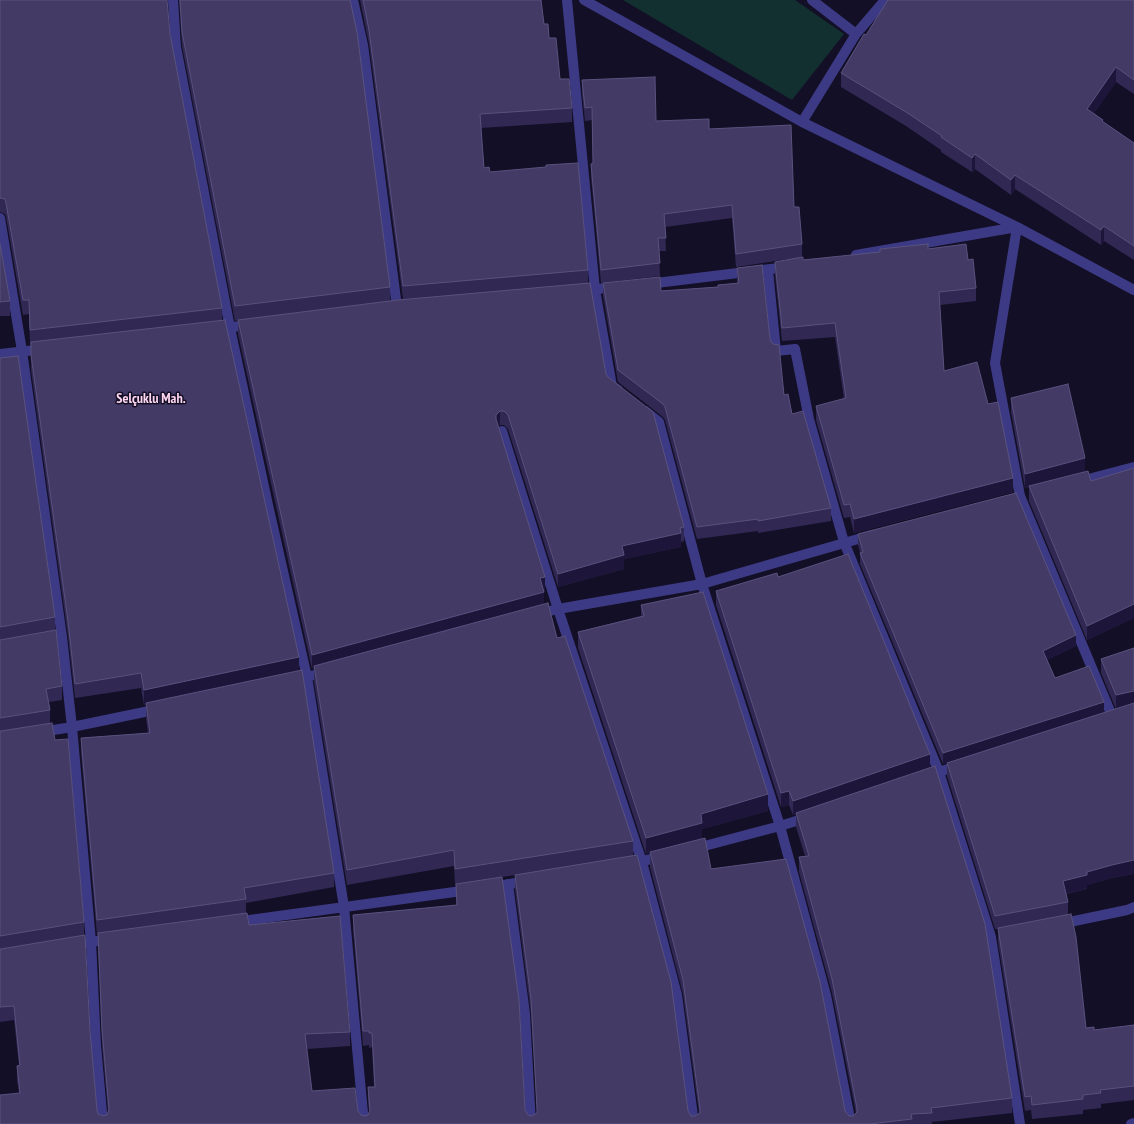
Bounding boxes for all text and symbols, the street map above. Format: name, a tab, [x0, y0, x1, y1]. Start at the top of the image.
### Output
district label: Selçuklu Mah.	[116, 391, 186, 407]

